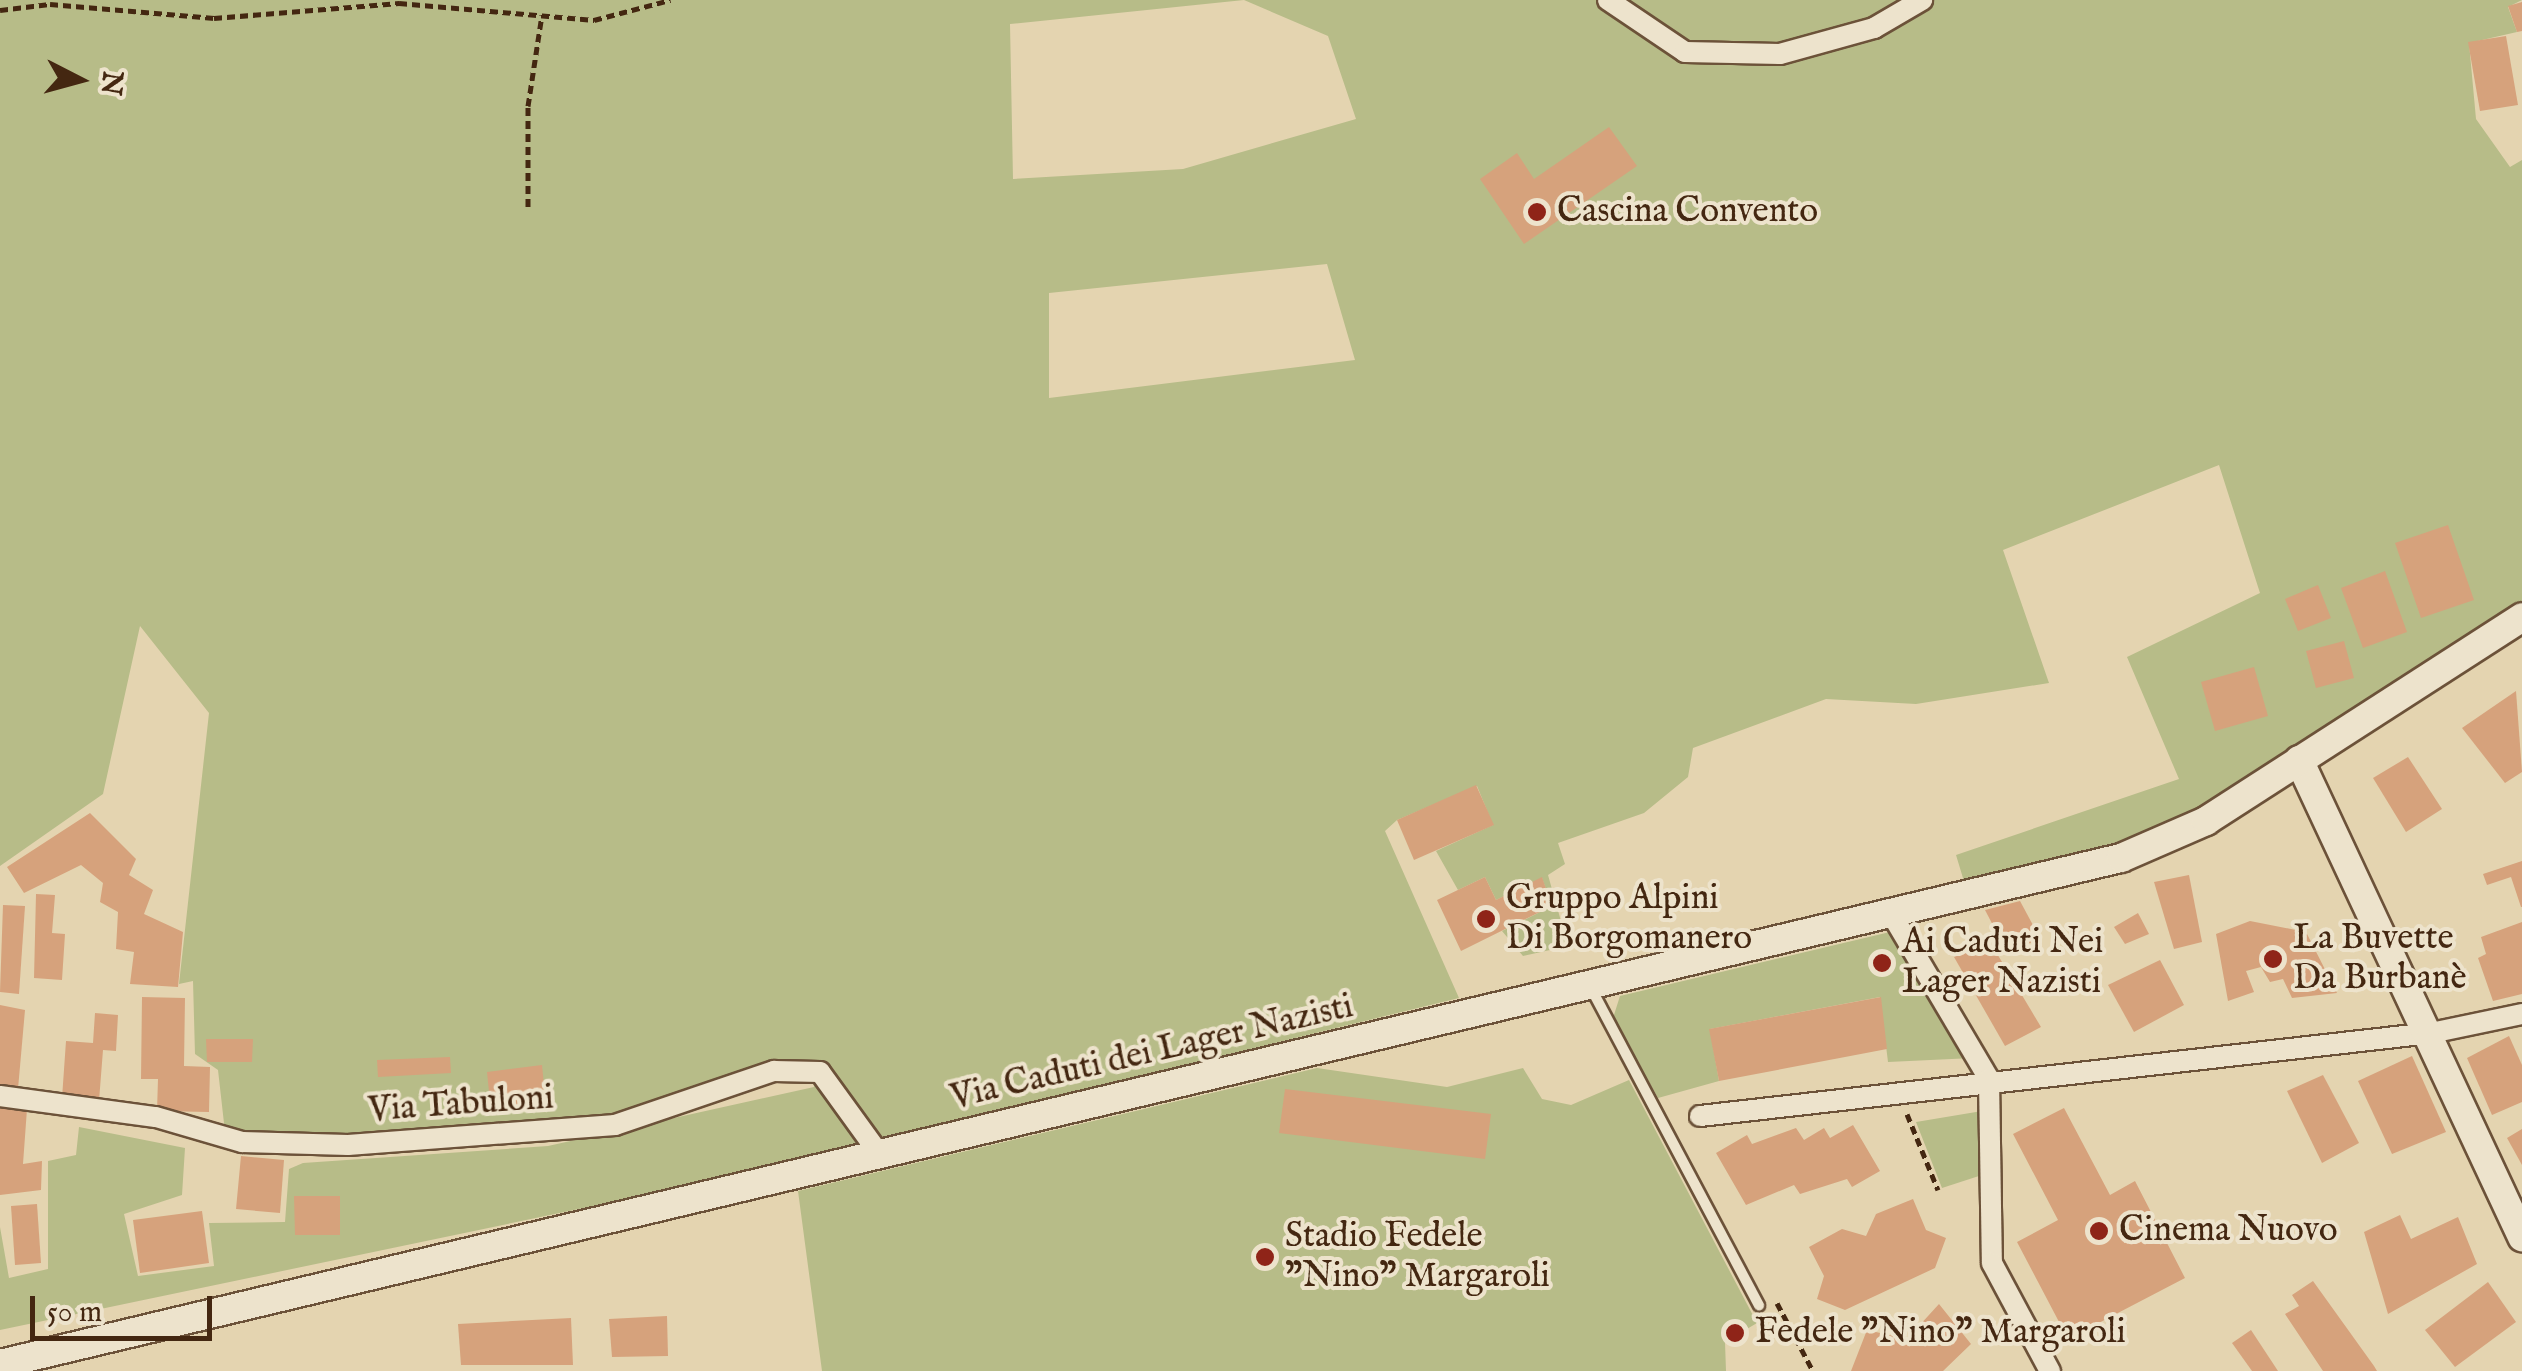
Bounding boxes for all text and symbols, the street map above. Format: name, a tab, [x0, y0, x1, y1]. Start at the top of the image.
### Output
north arrow	[30, 30, 130, 130]
text: N	[92, 69, 129, 97]
place label: Cascina Convento	[1557, 191, 1818, 233]
marker: Cascina Convento	[1526, 201, 1548, 223]
place label: Gruppo Alpini Di Borgomanero	[1506, 878, 1752, 960]
marker: Gruppo Alpini Di Borgomanero	[1475, 908, 1497, 930]
place label: La Buvette Da Burbanè	[2293, 918, 2467, 1000]
place label: Ai Caduti Nei Lager Nazisti	[1902, 922, 2103, 1004]
marker: La Buvette Da Burbanè	[2262, 948, 2284, 970]
marker: Ai Caduti Nei Lager Nazisti	[1871, 952, 1893, 974]
street label: Via Caduti dei Lager Nazisti	[947, 986, 1357, 1120]
street label: Via Tabuloni	[367, 1078, 555, 1132]
place label: Cinema Nuovo	[2119, 1210, 2338, 1252]
place label: Stadio Fedele "Nino" Margaroli	[1285, 1216, 1550, 1298]
marker: Cinema Nuovo	[2088, 1220, 2110, 1242]
marker: Stadio Fedele "Nino" Margaroli	[1254, 1246, 1276, 1268]
scale bar	[35, 1276, 218, 1338]
text: 50 m	[47, 1294, 102, 1332]
place label: Fedele "Nino" Margaroli	[1755, 1312, 2126, 1354]
marker: Fedele "Nino" Margaroli	[1724, 1322, 1746, 1344]

